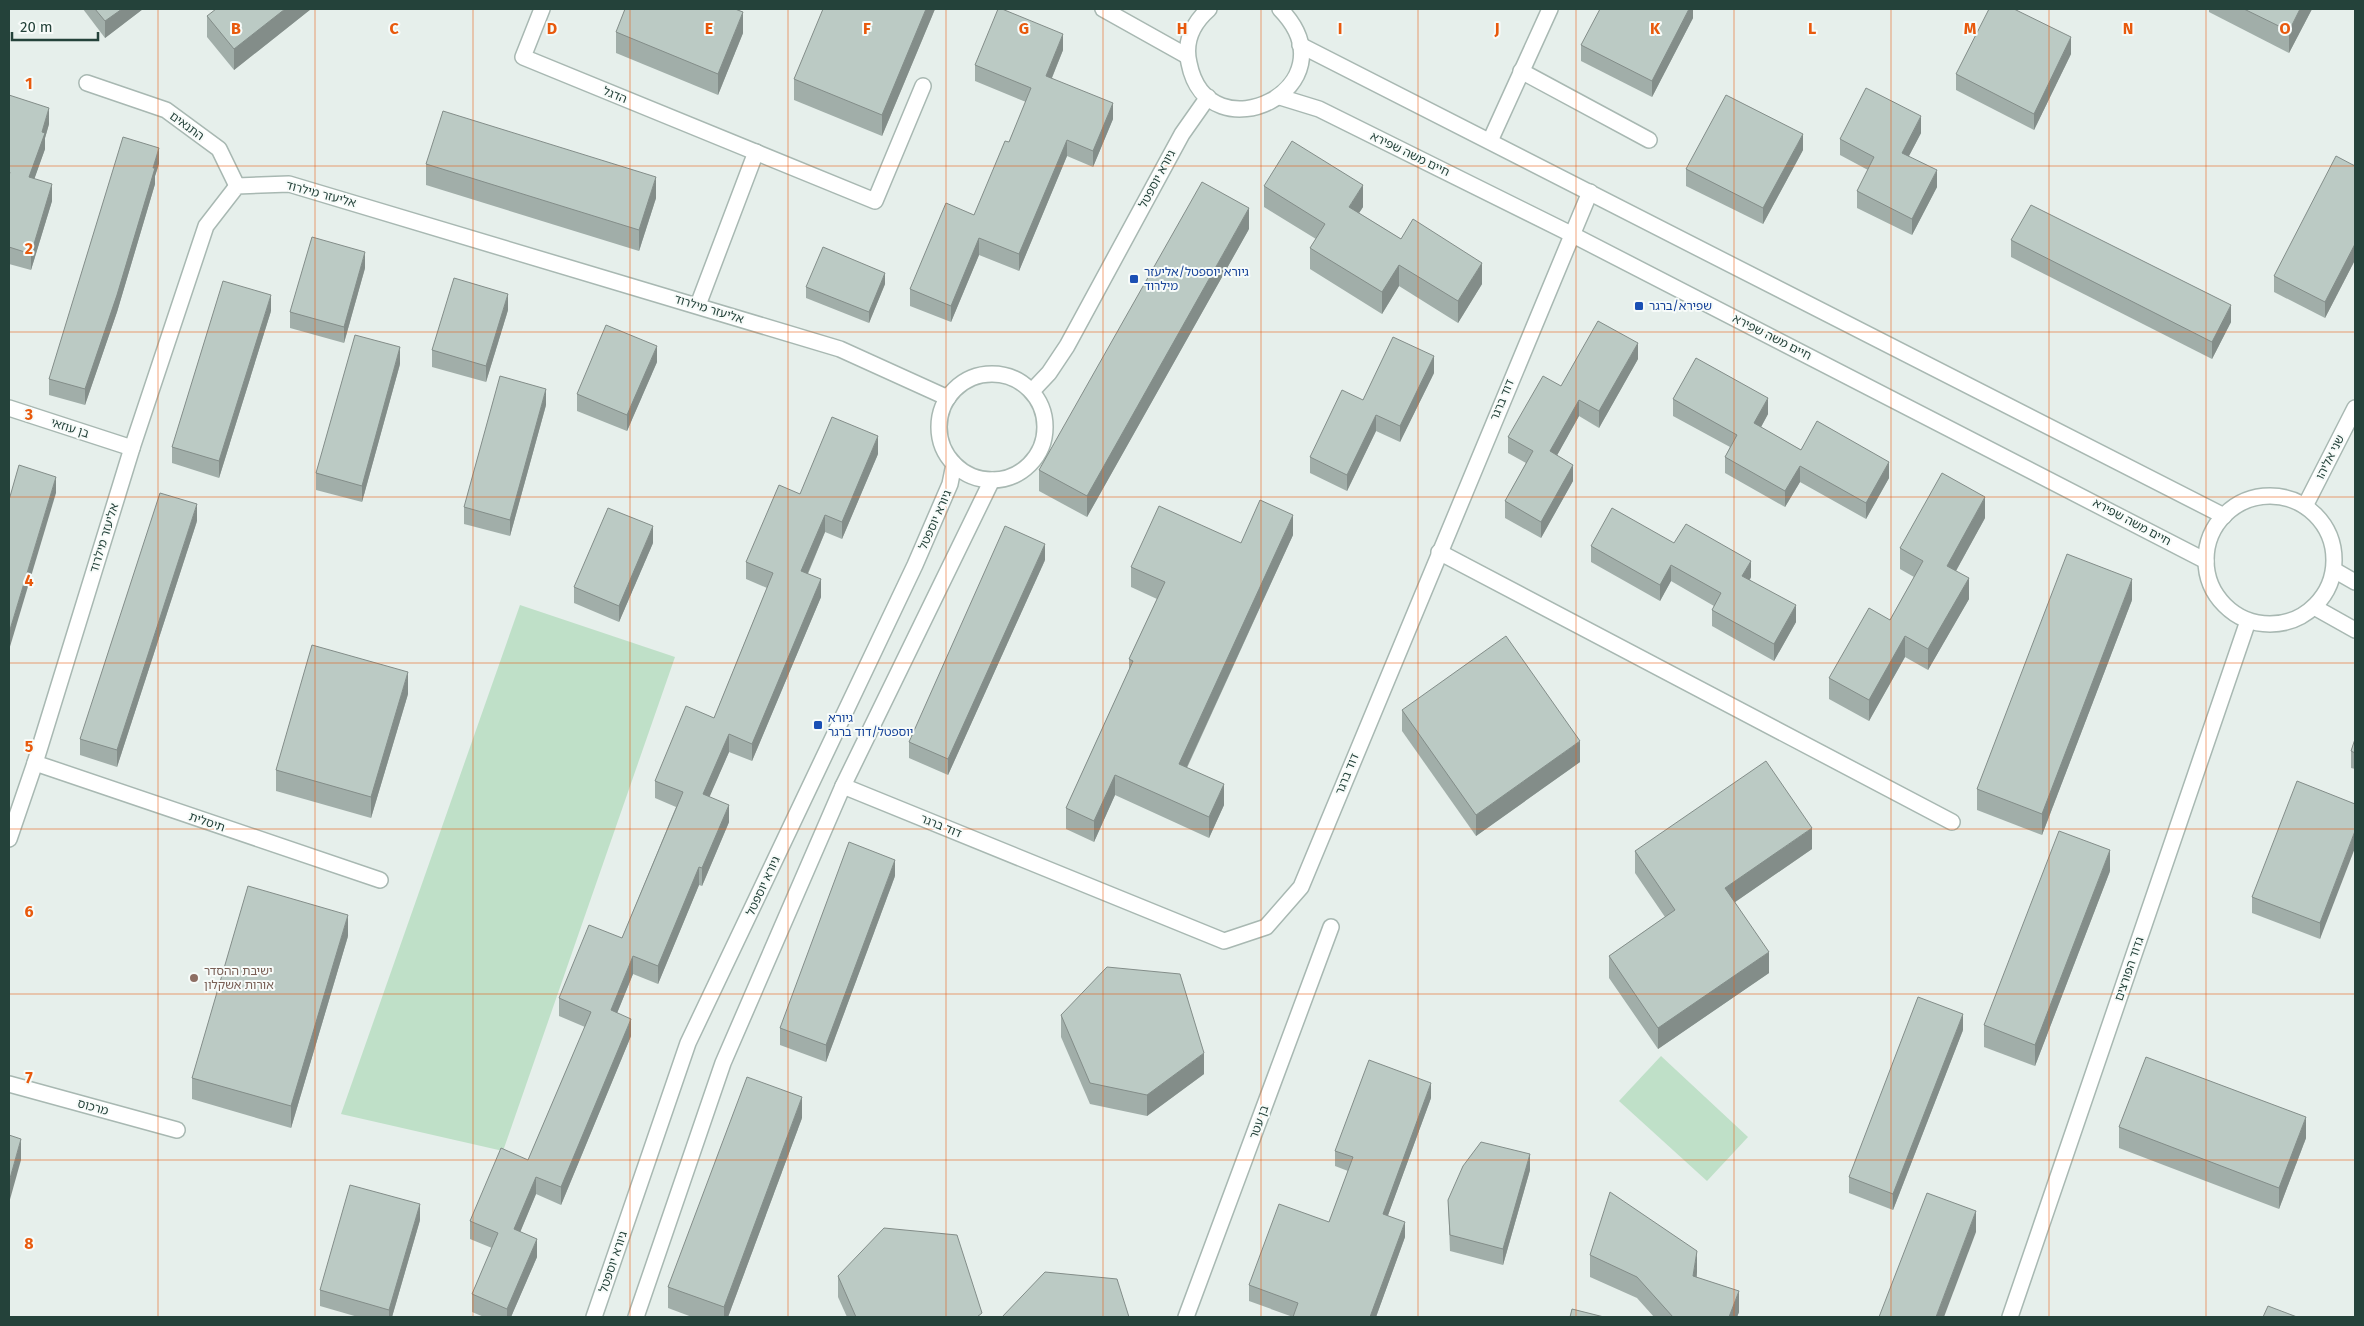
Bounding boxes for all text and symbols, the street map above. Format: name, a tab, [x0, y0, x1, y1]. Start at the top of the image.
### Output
scale bar	[12, 10, 99, 42]
text: 20 m	[20, 18, 53, 36]
text: B	[231, 19, 241, 38]
text: C	[389, 19, 399, 38]
text: D	[547, 19, 557, 38]
text: E	[705, 19, 713, 38]
text: F	[863, 19, 871, 38]
text: G	[1019, 19, 1029, 38]
text: H	[1177, 19, 1187, 38]
text: I	[1338, 19, 1342, 38]
text: J	[1493, 19, 1500, 38]
text: K	[1650, 19, 1661, 38]
text: L	[1808, 19, 1816, 38]
text: M	[1964, 19, 1977, 38]
text: N	[2123, 19, 2133, 38]
text: O	[2279, 19, 2291, 38]
text: 1	[25, 74, 33, 93]
street label: הדגל	[601, 84, 629, 106]
street label: התנאים	[167, 109, 207, 143]
street label: חיים משה שפירא	[1368, 129, 1452, 179]
street label: גיורא יוספטל	[1136, 147, 1178, 210]
street label: אליעזר מילרוד	[284, 178, 358, 210]
text: 2	[25, 239, 33, 258]
place label: גיורא יוספטל/אליעזר מילרוד	[1144, 265, 1249, 293]
marker: גיורא יוספטל/אליעזר מילרוד	[1128, 273, 1140, 285]
street label: אליעזר מילרוד	[673, 292, 746, 326]
place label: שפירא/ברגר	[1649, 299, 1712, 313]
marker: שפירא/ברגר	[1633, 300, 1645, 312]
street label: חיים משה שפירא	[1730, 311, 1814, 363]
street label: דוד ברגר	[1487, 377, 1517, 423]
text: 3	[24, 405, 33, 424]
street label: בן עוזאי	[49, 415, 91, 441]
street label: שני אליהו	[2313, 432, 2347, 482]
street label: גיורא יוספטל	[916, 488, 955, 552]
street label: חיים משה שפירא	[2091, 496, 2174, 549]
street label: אליעזר מילרוד	[87, 501, 121, 574]
text: 4	[24, 571, 34, 590]
place label: גיורא יוספטל/דוד ברגר	[828, 711, 913, 739]
marker: גיורא יוספטל/דוד ברגר	[812, 719, 824, 731]
text: 5	[25, 737, 34, 756]
street label: דוד ברגר	[1332, 751, 1362, 797]
street label: תיסלית	[187, 809, 227, 835]
street label: דוד ברגר	[918, 811, 964, 841]
street label: גיורא יוספטל	[743, 854, 783, 918]
text: 6	[24, 902, 34, 921]
street label: גדוד הפורצים	[2112, 935, 2147, 1003]
place label: ישיבת ההסדר אורות אשקלון	[204, 964, 274, 992]
marker: ישיבת ההסדר אורות אשקלון	[188, 972, 200, 984]
text: 7	[25, 1068, 33, 1087]
street label: מרכוס	[76, 1096, 110, 1118]
street label: בן עטר	[1246, 1103, 1272, 1141]
street label: גיורא יוספטל	[596, 1229, 630, 1294]
text: 8	[24, 1234, 34, 1253]

